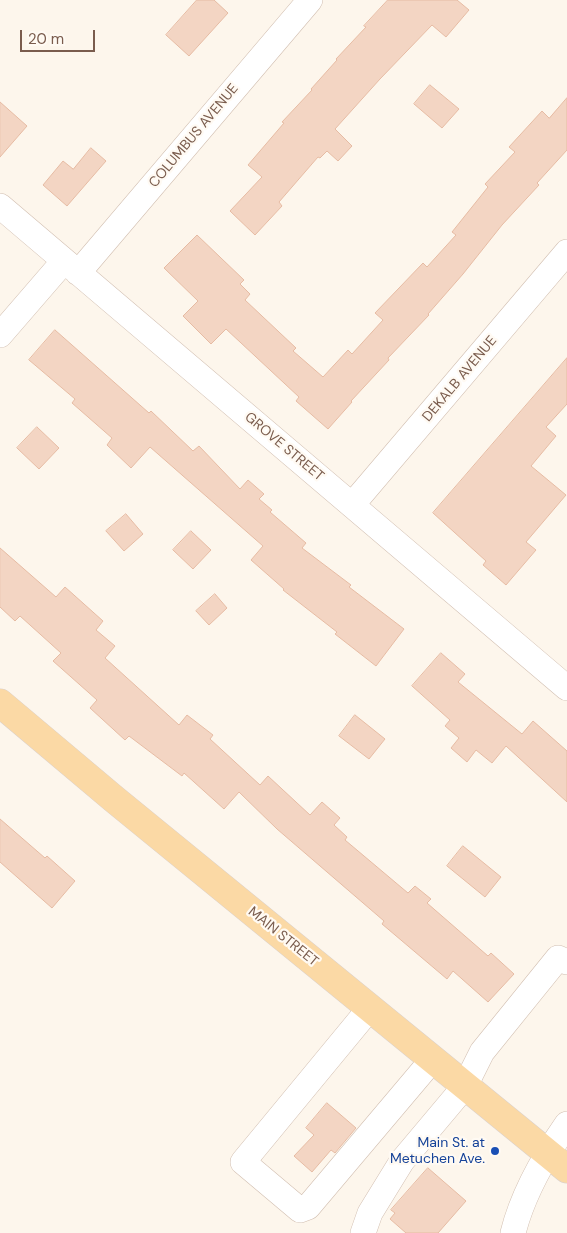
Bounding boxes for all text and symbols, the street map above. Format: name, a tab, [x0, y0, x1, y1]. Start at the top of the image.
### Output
scale bar	[22, 20, 98, 52]
text: 20 m	[28, 29, 64, 49]
street label: COLUMBUS AVENUE	[146, 81, 242, 191]
street label: DEKALB AVENUE	[419, 333, 501, 425]
street label: GROVE STREET	[241, 409, 327, 485]
street label: MAIN STREET	[245, 904, 321, 970]
place label: Main St. at Metuchen Ave.	[390, 1135, 485, 1168]
marker: Main St. at Metuchen Ave.	[489, 1145, 501, 1157]

